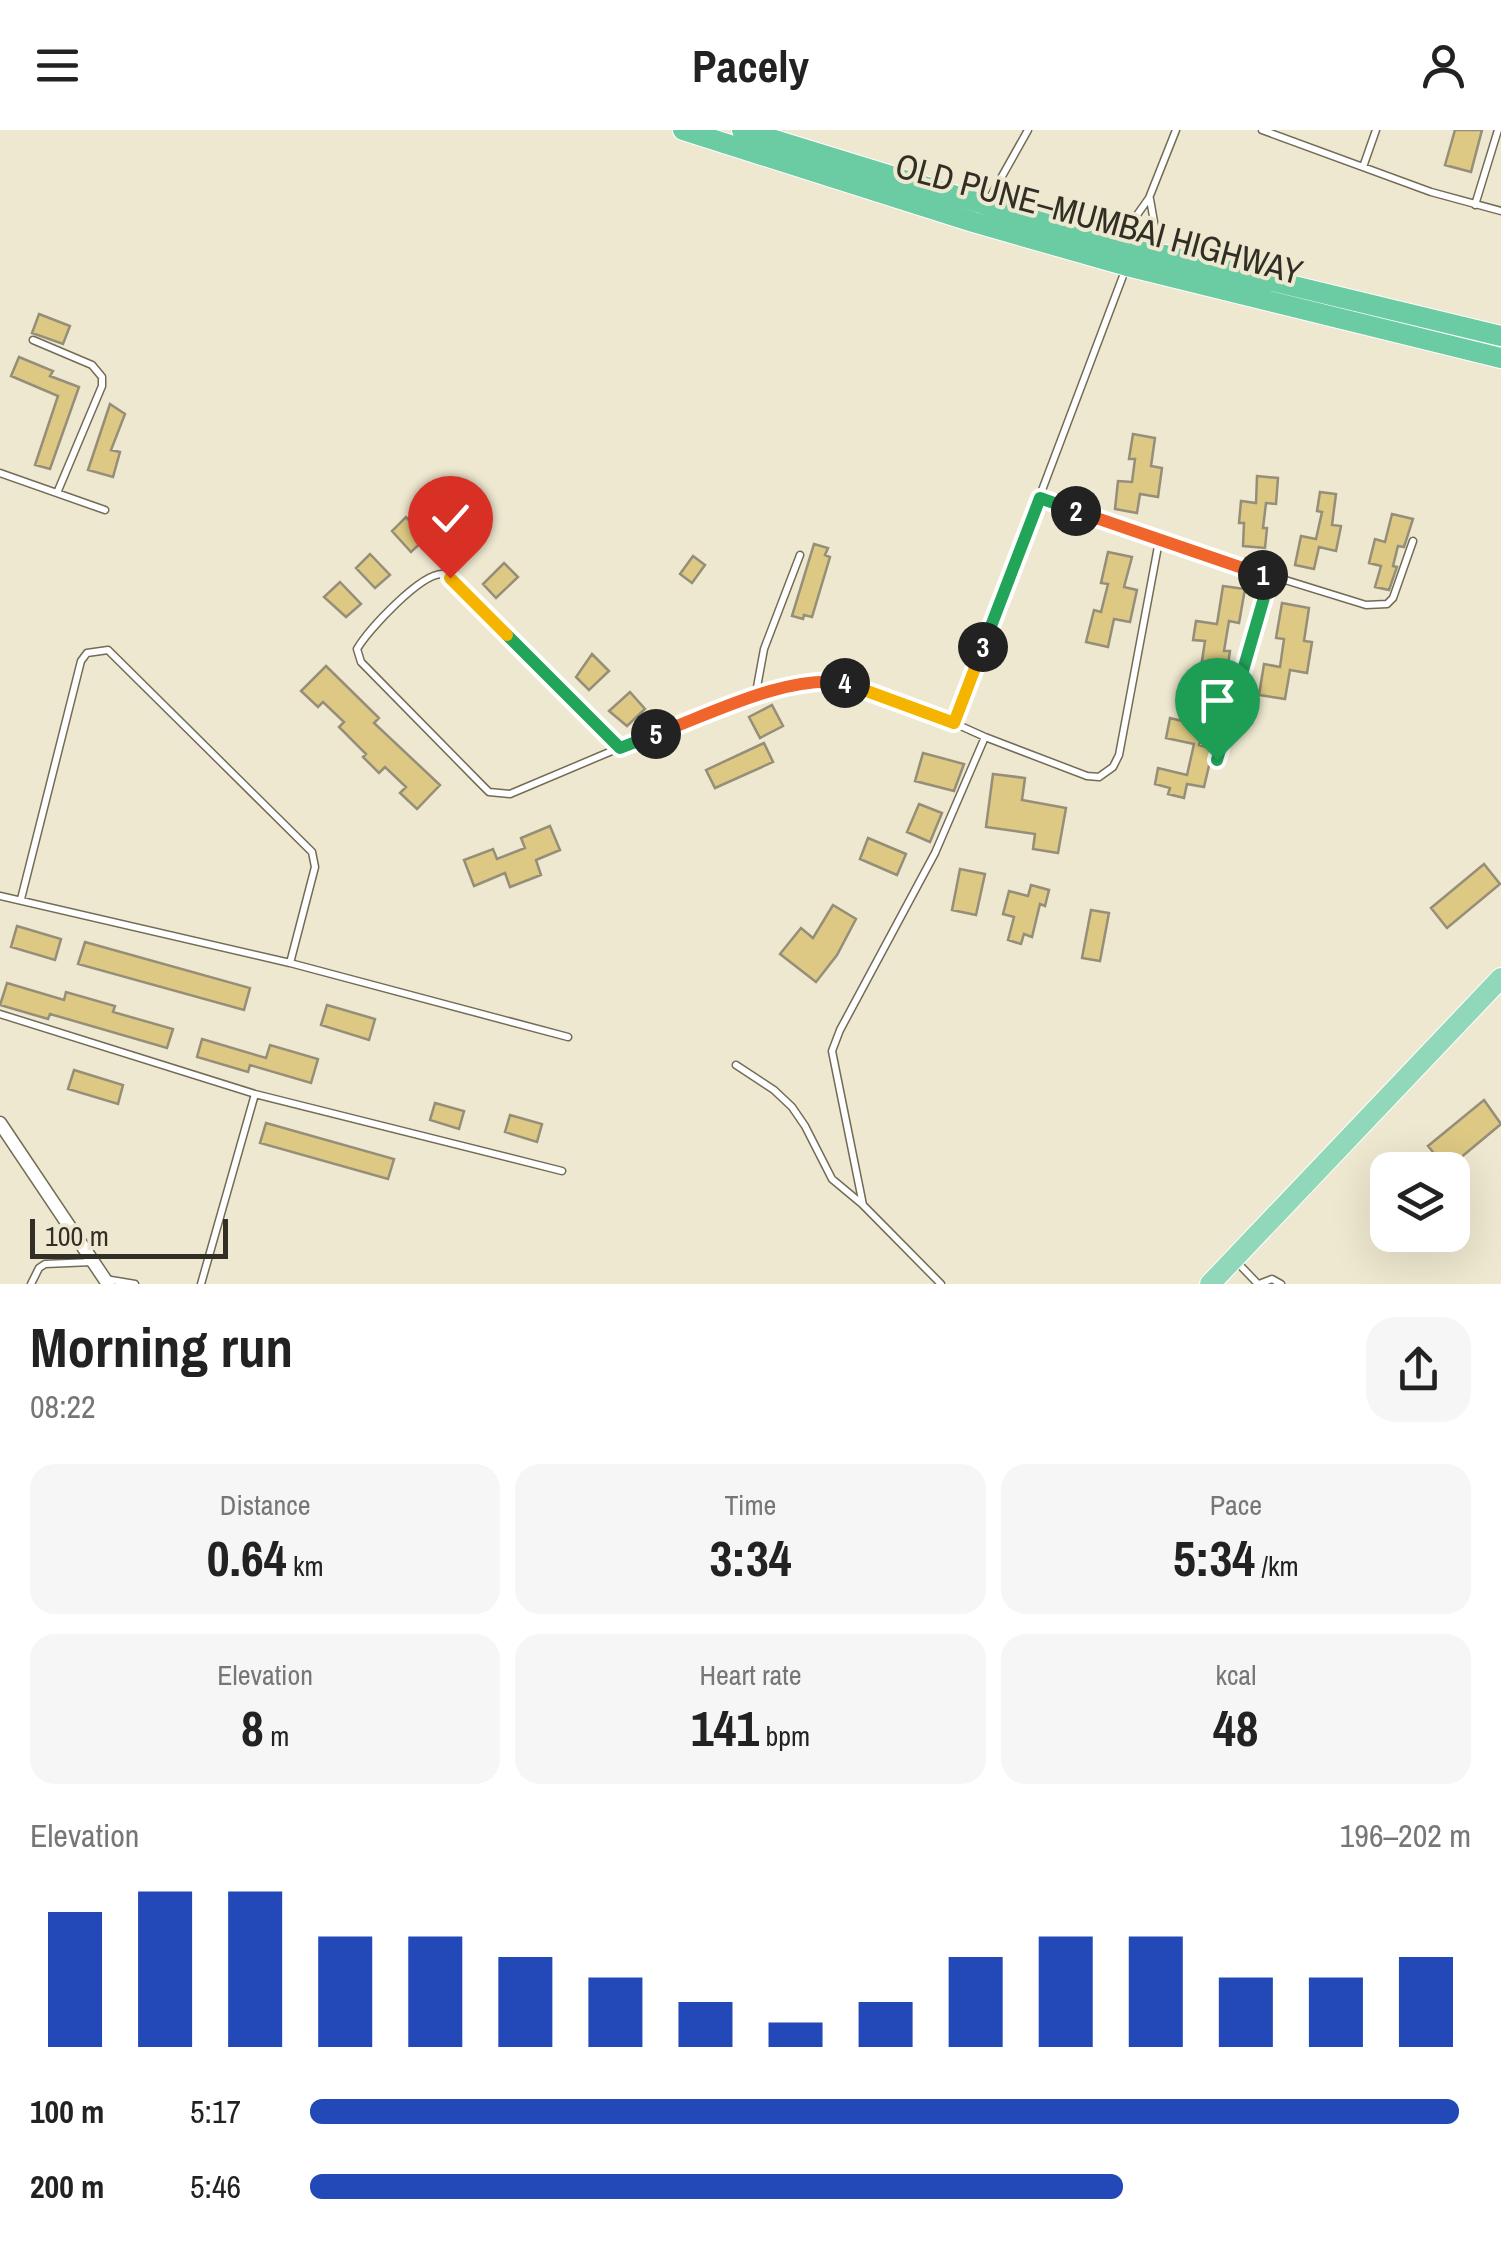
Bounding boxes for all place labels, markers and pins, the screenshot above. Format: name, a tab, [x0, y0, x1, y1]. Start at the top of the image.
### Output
pin	[408, 476, 493, 579]
pin: 2	[1051, 486, 1101, 536]
pin: 1	[1238, 550, 1288, 600]
pin: 3	[958, 622, 1008, 672]
pin: 4	[820, 658, 870, 708]
pin	[1175, 658, 1260, 761]
pin: 5	[631, 709, 681, 759]

